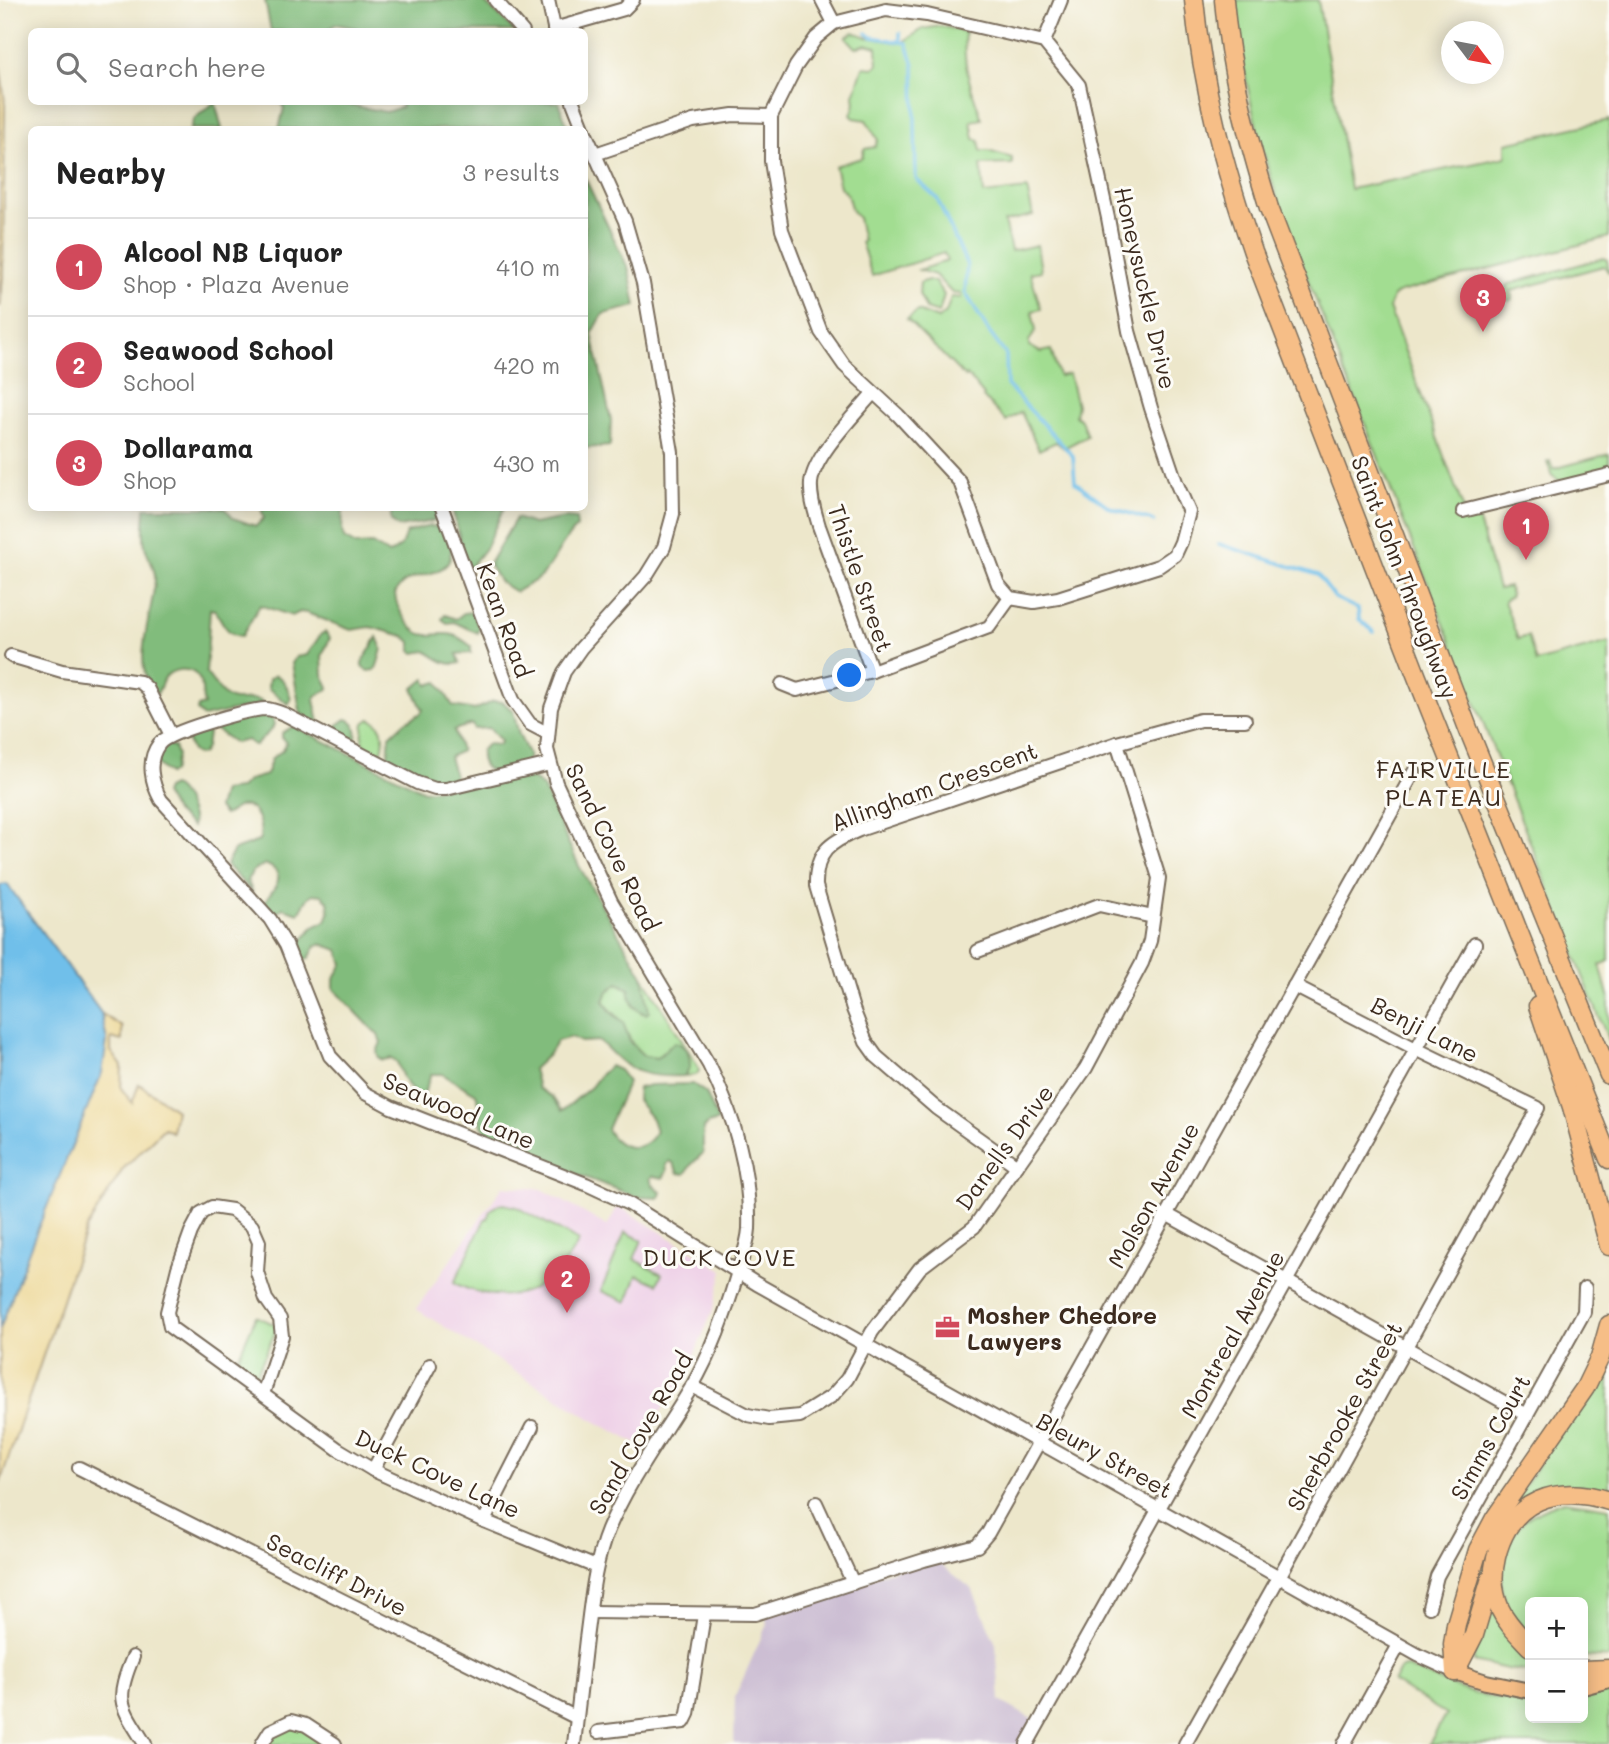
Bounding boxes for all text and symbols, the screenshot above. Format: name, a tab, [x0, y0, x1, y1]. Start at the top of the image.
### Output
north arrow	[1441, 21, 1504, 84]
search box	[28, 28, 588, 105]
icon: search	[52, 48, 90, 86]
text: Search here	[108, 50, 266, 84]
text: Nearby	[56, 152, 166, 192]
text: 3 results	[463, 157, 560, 187]
street label: Honeysuckle Drive	[1108, 184, 1184, 392]
text: Alcool NB Liquor	[123, 235, 343, 269]
text: 1	[74, 252, 84, 282]
text: 410 m	[496, 252, 560, 282]
text: Shop · Plaza Avenue	[123, 269, 350, 299]
pin: 3	[1460, 274, 1506, 332]
text: Seawood School	[123, 333, 334, 367]
text: 2	[73, 350, 85, 380]
text: 420 m	[494, 350, 560, 380]
text: School	[123, 367, 196, 397]
text: Dollarama	[123, 431, 254, 465]
text: 3	[72, 448, 86, 478]
text: 430 m	[493, 448, 560, 478]
street label: Saint John Throughway	[1345, 451, 1465, 703]
text: Shop	[123, 465, 177, 495]
street label: Thistle Street	[822, 500, 900, 656]
pin: 1	[1503, 502, 1549, 560]
street label: Kean Road	[470, 559, 540, 681]
your location	[832, 658, 866, 692]
street label: Allingham Crescent	[827, 735, 1041, 837]
district label: FAIRVILLE PLATEAU	[1376, 753, 1512, 812]
street label: Sand Cove Road	[559, 758, 667, 936]
street label: Benji Lane	[1366, 989, 1484, 1069]
street label: Seawood Lane	[379, 1065, 539, 1155]
street label: Danells Drive	[948, 1078, 1060, 1216]
street label: Molson Avenue	[1101, 1117, 1205, 1273]
district label: DUCK COVE	[642, 1241, 798, 1272]
street label: Montreal Avenue	[1173, 1245, 1291, 1423]
pin: 2	[544, 1255, 590, 1313]
place label: Mosher Chedore Lawyers	[967, 1300, 1157, 1356]
office icon: Mosher Chedore Lawyers	[933, 1314, 961, 1342]
street label: Sherbrooke Street	[1279, 1316, 1409, 1516]
street label: Sand Cove Road	[581, 1346, 699, 1520]
street label: Simms Court	[1443, 1369, 1537, 1505]
street label: Bleury Street	[1032, 1405, 1178, 1505]
street label: Duck Cove Lane	[351, 1422, 525, 1524]
street label: Seacliff Drive	[262, 1526, 412, 1622]
map controls	[1525, 1597, 1588, 1723]
button: +	[1525, 1597, 1588, 1660]
button: −	[1525, 1660, 1588, 1723]

